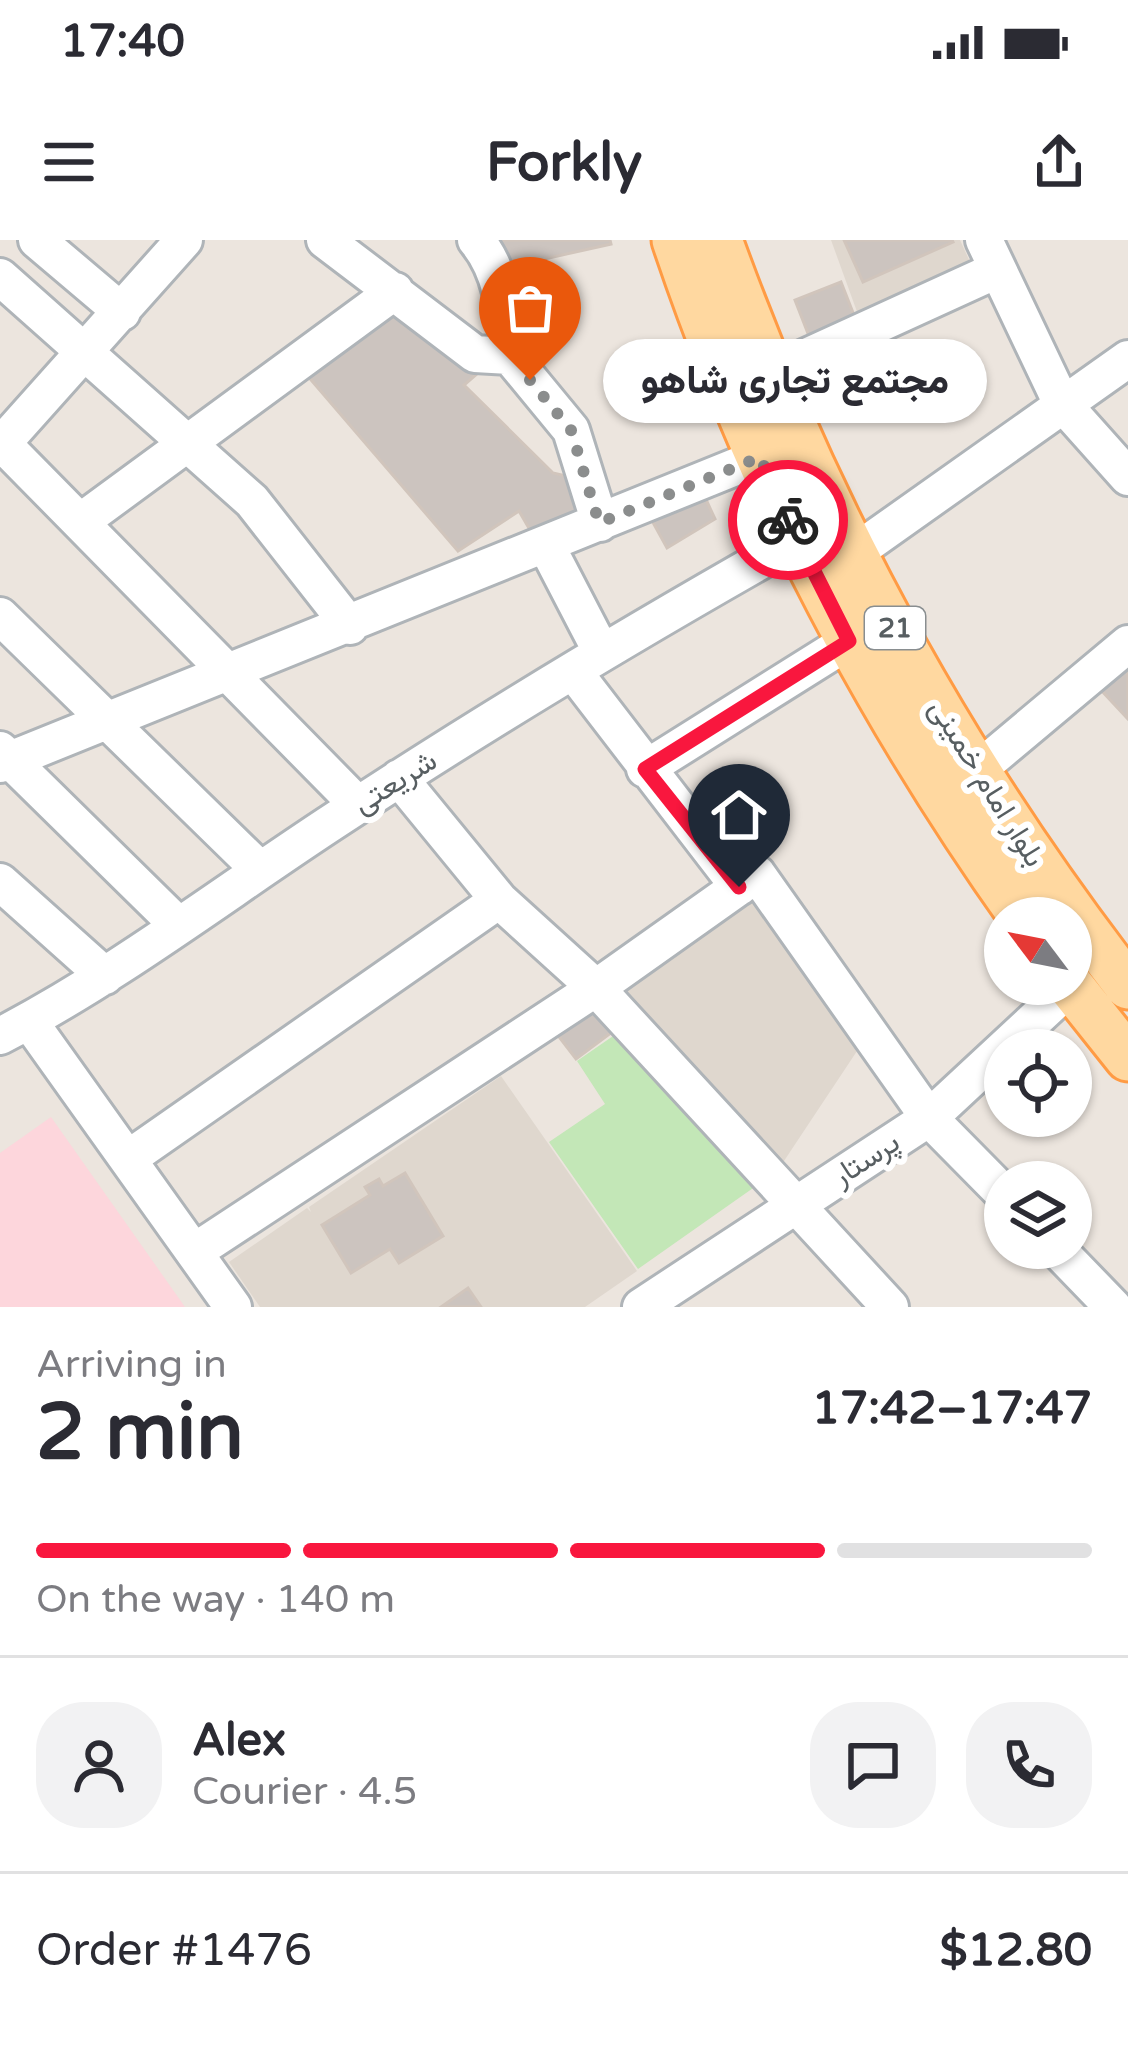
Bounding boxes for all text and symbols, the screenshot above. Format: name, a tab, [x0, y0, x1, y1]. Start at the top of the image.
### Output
text: 17:40	[60, 15, 185, 69]
icon: menu	[36, 129, 102, 195]
icon: share	[1026, 129, 1092, 195]
text: Forkly	[486, 130, 642, 195]
pin	[479, 257, 581, 380]
icon: bag	[497, 275, 563, 341]
callout: مجتمع تجاری شاهو	[602, 338, 986, 422]
text: مجتمع تجاری شاهو	[641, 357, 949, 404]
courier	[728, 460, 848, 580]
icon: bike	[755, 487, 821, 553]
road number: 21	[865, 607, 925, 649]
street label: بلوار امام خمینی	[921, 692, 1053, 874]
street label: شریعتی	[346, 742, 444, 822]
pin	[688, 764, 790, 887]
icon: home	[706, 782, 772, 848]
north arrow	[984, 897, 1092, 1005]
map controls	[984, 897, 1092, 1269]
button: locate	[984, 1029, 1092, 1137]
street label: پرستار	[825, 1124, 907, 1196]
button: layers	[984, 1161, 1092, 1269]
text: Arriving in	[36, 1341, 227, 1388]
text: 17:42–17:47	[812, 1382, 1092, 1436]
text: 2 min	[36, 1386, 244, 1480]
text: On the way · 140 m	[36, 1576, 395, 1623]
button: person	[36, 1702, 162, 1828]
button: chat	[810, 1702, 936, 1828]
button: phone	[966, 1702, 1092, 1828]
text: Alex	[192, 1714, 286, 1768]
text: Courier · 4.5	[192, 1768, 417, 1815]
text: Order #1476	[36, 1924, 312, 1978]
text: $12.80	[940, 1924, 1092, 1978]

